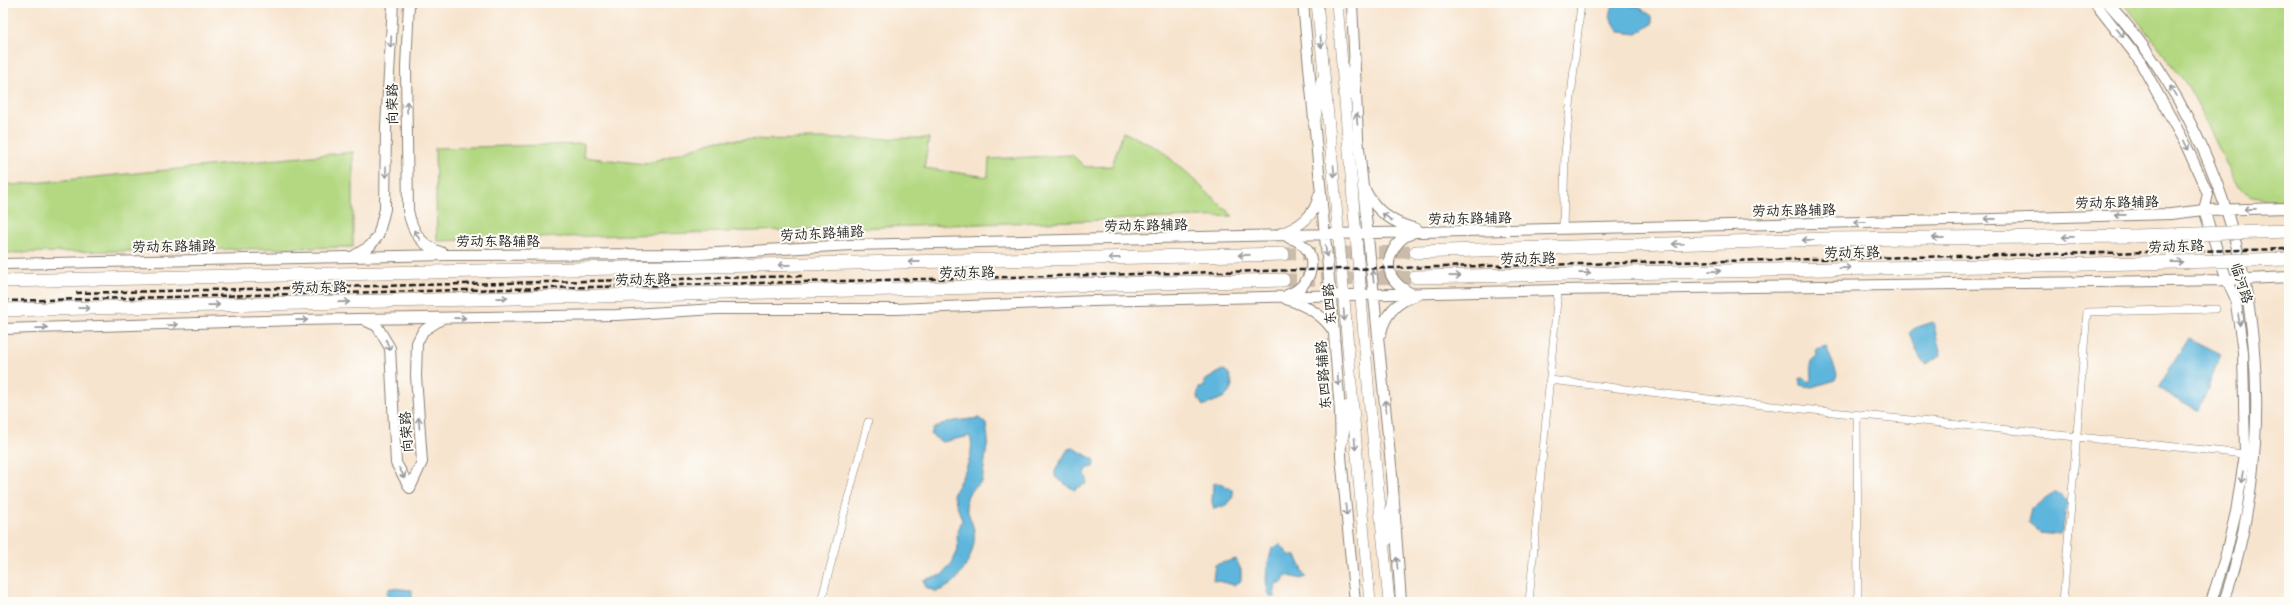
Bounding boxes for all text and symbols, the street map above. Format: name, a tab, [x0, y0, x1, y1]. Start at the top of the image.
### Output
one-way arrow	[2116, 28, 2125, 39]
one-way arrow	[387, 35, 394, 48]
one-way arrow	[1318, 35, 1325, 48]
street label: 向荣路	[383, 83, 401, 125]
one-way arrow	[2168, 85, 2176, 97]
one-way arrow	[403, 101, 410, 114]
one-way arrow	[1353, 113, 1360, 126]
one-way arrow	[2183, 138, 2190, 150]
one-way arrow	[1331, 164, 1338, 177]
one-way arrow	[382, 165, 389, 178]
street label: 劳动东路辅路	[2075, 192, 2159, 212]
street label: 劳动东路辅路	[1752, 200, 1836, 220]
one-way arrow	[2244, 205, 2257, 212]
street label: 劳动东路辅路	[1428, 208, 1512, 228]
one-way arrow	[2114, 211, 2127, 219]
one-way arrow	[1382, 213, 1393, 221]
street label: 劳动东路辅路	[1104, 215, 1188, 235]
one-way arrow	[1984, 216, 1997, 223]
one-way arrow	[1854, 218, 1867, 226]
street label: 劳动东路辅路	[780, 222, 864, 244]
one-way arrow	[412, 229, 420, 241]
street label: 劳动东路辅路	[456, 232, 540, 250]
one-way arrow	[2062, 233, 2075, 241]
one-way arrow	[1932, 234, 1945, 242]
street label: 劳动东路辅路	[132, 236, 216, 256]
one-way arrow	[1802, 236, 1815, 244]
street label: 劳动东路	[2148, 236, 2204, 256]
one-way arrow	[1672, 240, 1685, 248]
street label: 劳动东路	[1824, 243, 1880, 261]
one-way arrow	[1322, 244, 1330, 257]
street label: 劳动东路	[1500, 249, 1556, 267]
one-way arrow	[1238, 251, 1251, 259]
one-way arrow	[1108, 254, 1121, 262]
one-way arrow	[908, 258, 921, 266]
one-way arrow	[2170, 258, 2183, 266]
street label: 临河路	[2227, 260, 2257, 306]
one-way arrow	[778, 261, 791, 269]
street label: 劳动东路	[939, 263, 995, 281]
one-way arrow	[1838, 265, 1851, 272]
one-way arrow	[1708, 267, 1721, 275]
one-way arrow	[1578, 269, 1591, 277]
street label: 劳动东路	[615, 270, 671, 288]
one-way arrow	[1369, 270, 1377, 283]
one-way arrow	[1448, 272, 1461, 280]
street label: 劳动东路	[291, 278, 347, 296]
street label: 东四路	[1319, 282, 1339, 326]
one-way arrow	[495, 295, 508, 302]
one-way arrow	[337, 298, 350, 306]
one-way arrow	[207, 301, 220, 309]
one-way arrow	[77, 304, 90, 312]
one-way arrow	[1341, 308, 1348, 321]
one-way arrow	[2235, 313, 2243, 326]
one-way arrow	[453, 314, 466, 322]
one-way arrow	[295, 316, 308, 324]
one-way arrow	[165, 321, 178, 329]
one-way arrow	[35, 324, 48, 332]
one-way arrow	[385, 339, 393, 351]
street label: 东四路辅路	[1312, 339, 1334, 411]
one-way arrow	[1334, 373, 1341, 386]
one-way arrow	[1382, 400, 1389, 413]
street label: 向荣路	[396, 410, 416, 454]
one-way arrow	[416, 417, 423, 430]
one-way arrow	[1352, 437, 1359, 450]
one-way arrow	[398, 467, 406, 479]
one-way arrow	[2238, 471, 2246, 484]
one-way arrow	[1342, 503, 1349, 516]
one-way arrow	[1394, 557, 1401, 570]

